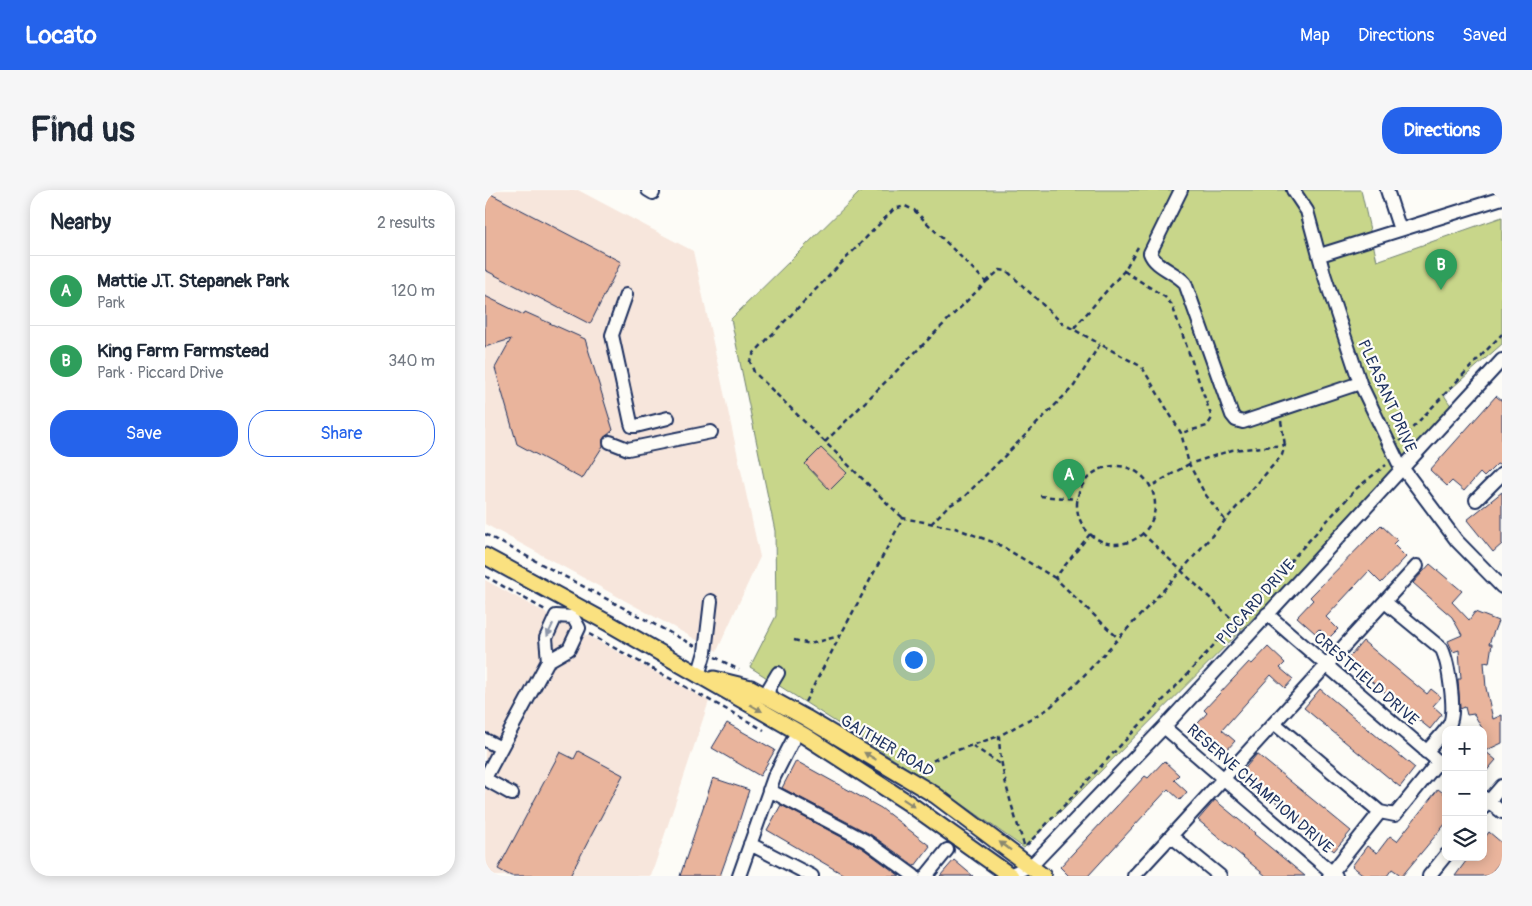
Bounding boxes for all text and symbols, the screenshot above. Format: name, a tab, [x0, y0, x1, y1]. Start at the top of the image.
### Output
text: Locato	[25, 21, 97, 50]
text: Map	[1300, 24, 1330, 47]
text: Directions	[1358, 24, 1434, 47]
text: Saved	[1462, 24, 1507, 47]
button: Directions	[1382, 107, 1502, 154]
text: Find us	[30, 108, 135, 152]
text: Nearby	[50, 209, 111, 236]
text: 2 results	[377, 213, 435, 233]
pin: B	[1425, 249, 1457, 290]
text: Mattie J.T. Stepanek Park	[97, 269, 289, 293]
text: A	[61, 281, 71, 301]
text: 120 m	[391, 281, 435, 301]
text: Park	[97, 293, 125, 313]
street label: PLEASANT DRIVE	[1353, 337, 1421, 455]
text: King Farm Farmstead	[97, 339, 269, 363]
text: B	[61, 351, 71, 371]
text: 340 m	[388, 351, 435, 371]
text: Park · Piccard Drive	[97, 363, 223, 383]
button: Save	[50, 410, 238, 457]
button: Share	[248, 410, 435, 457]
pin: A	[1053, 459, 1085, 500]
street label: PICCARD DRIVE	[1212, 555, 1300, 649]
one-way arrow	[545, 623, 553, 637]
street label: CRESTFIELD DRIVE	[1309, 628, 1423, 730]
your location	[901, 647, 927, 673]
one-way arrow	[748, 704, 763, 712]
street label: GAITHER ROAD	[837, 710, 937, 782]
street label: RESERVE CHAMPION DRIVE	[1183, 720, 1337, 858]
map controls	[1442, 726, 1487, 861]
button: +	[1442, 726, 1487, 771]
one-way arrow	[863, 752, 876, 761]
button: −	[1442, 771, 1487, 816]
one-way arrow	[902, 798, 915, 808]
button: layers	[1442, 816, 1487, 861]
one-way arrow	[998, 841, 1012, 851]

